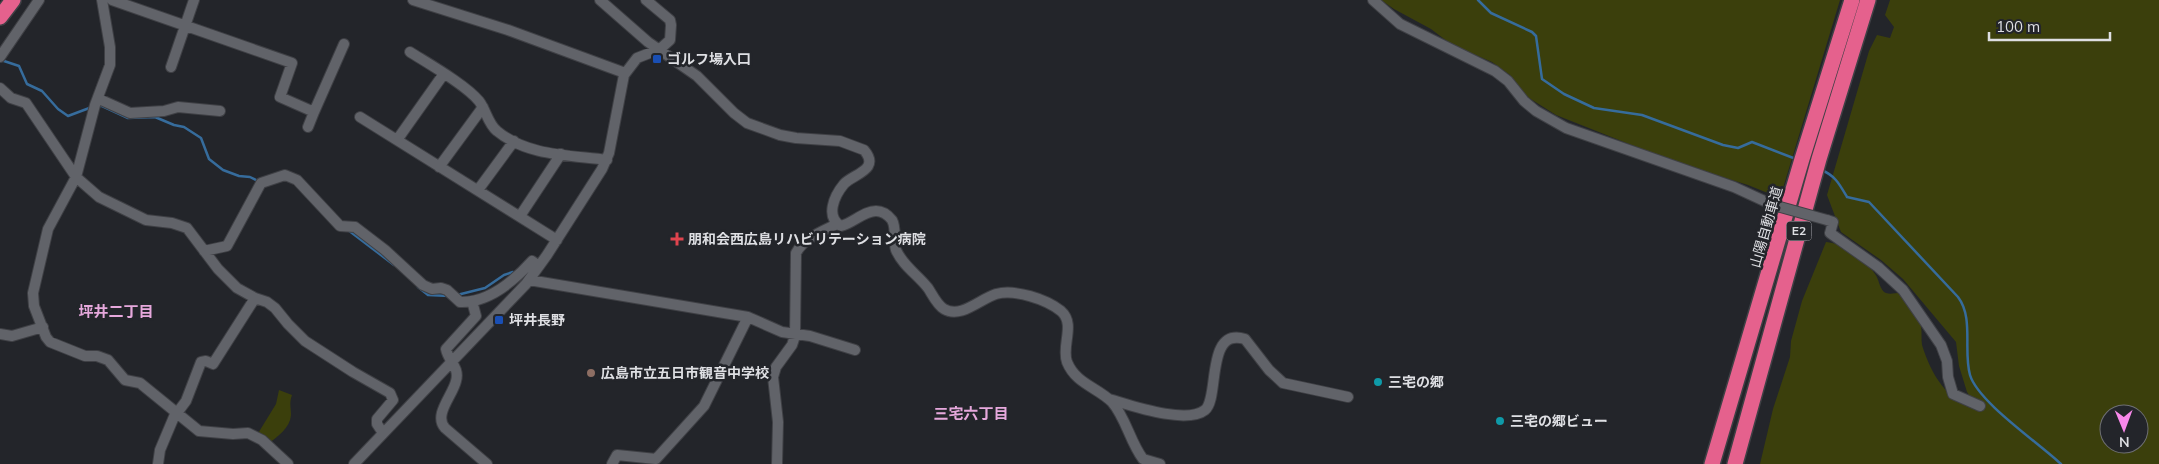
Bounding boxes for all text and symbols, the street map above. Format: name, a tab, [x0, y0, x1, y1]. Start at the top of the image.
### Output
scale bar	[1989, 10, 2110, 42]
text: 100 m	[1996, 17, 2040, 36]
place label: ゴルフ場入口	[667, 50, 751, 68]
marker: ゴルフ場入口	[651, 53, 663, 65]
street label: 山陽自動車道	[1746, 184, 1786, 270]
road number: E2	[1786, 222, 1812, 240]
place label: 朋和会西広島リハビリテーション病院	[688, 230, 926, 248]
marker: 朋和会西広島リハビリテーション病院	[670, 232, 684, 246]
district label: 坪井二丁目	[78, 302, 154, 321]
place label: 坪井長野	[509, 311, 565, 329]
marker: 坪井長野	[493, 314, 505, 326]
place label: 広島市立五日市観音中学校	[601, 364, 769, 382]
marker: 広島市立五日市観音中学校	[585, 367, 597, 379]
place label: 三宅の郷	[1388, 373, 1444, 391]
marker: 三宅の郷	[1372, 376, 1384, 388]
district label: 三宅六丁目	[933, 404, 1009, 423]
north arrow	[2099, 404, 2149, 454]
place label: 三宅の郷ビュー	[1510, 412, 1608, 430]
marker: 三宅の郷ビュー	[1494, 415, 1506, 427]
text: N	[2119, 433, 2130, 451]

